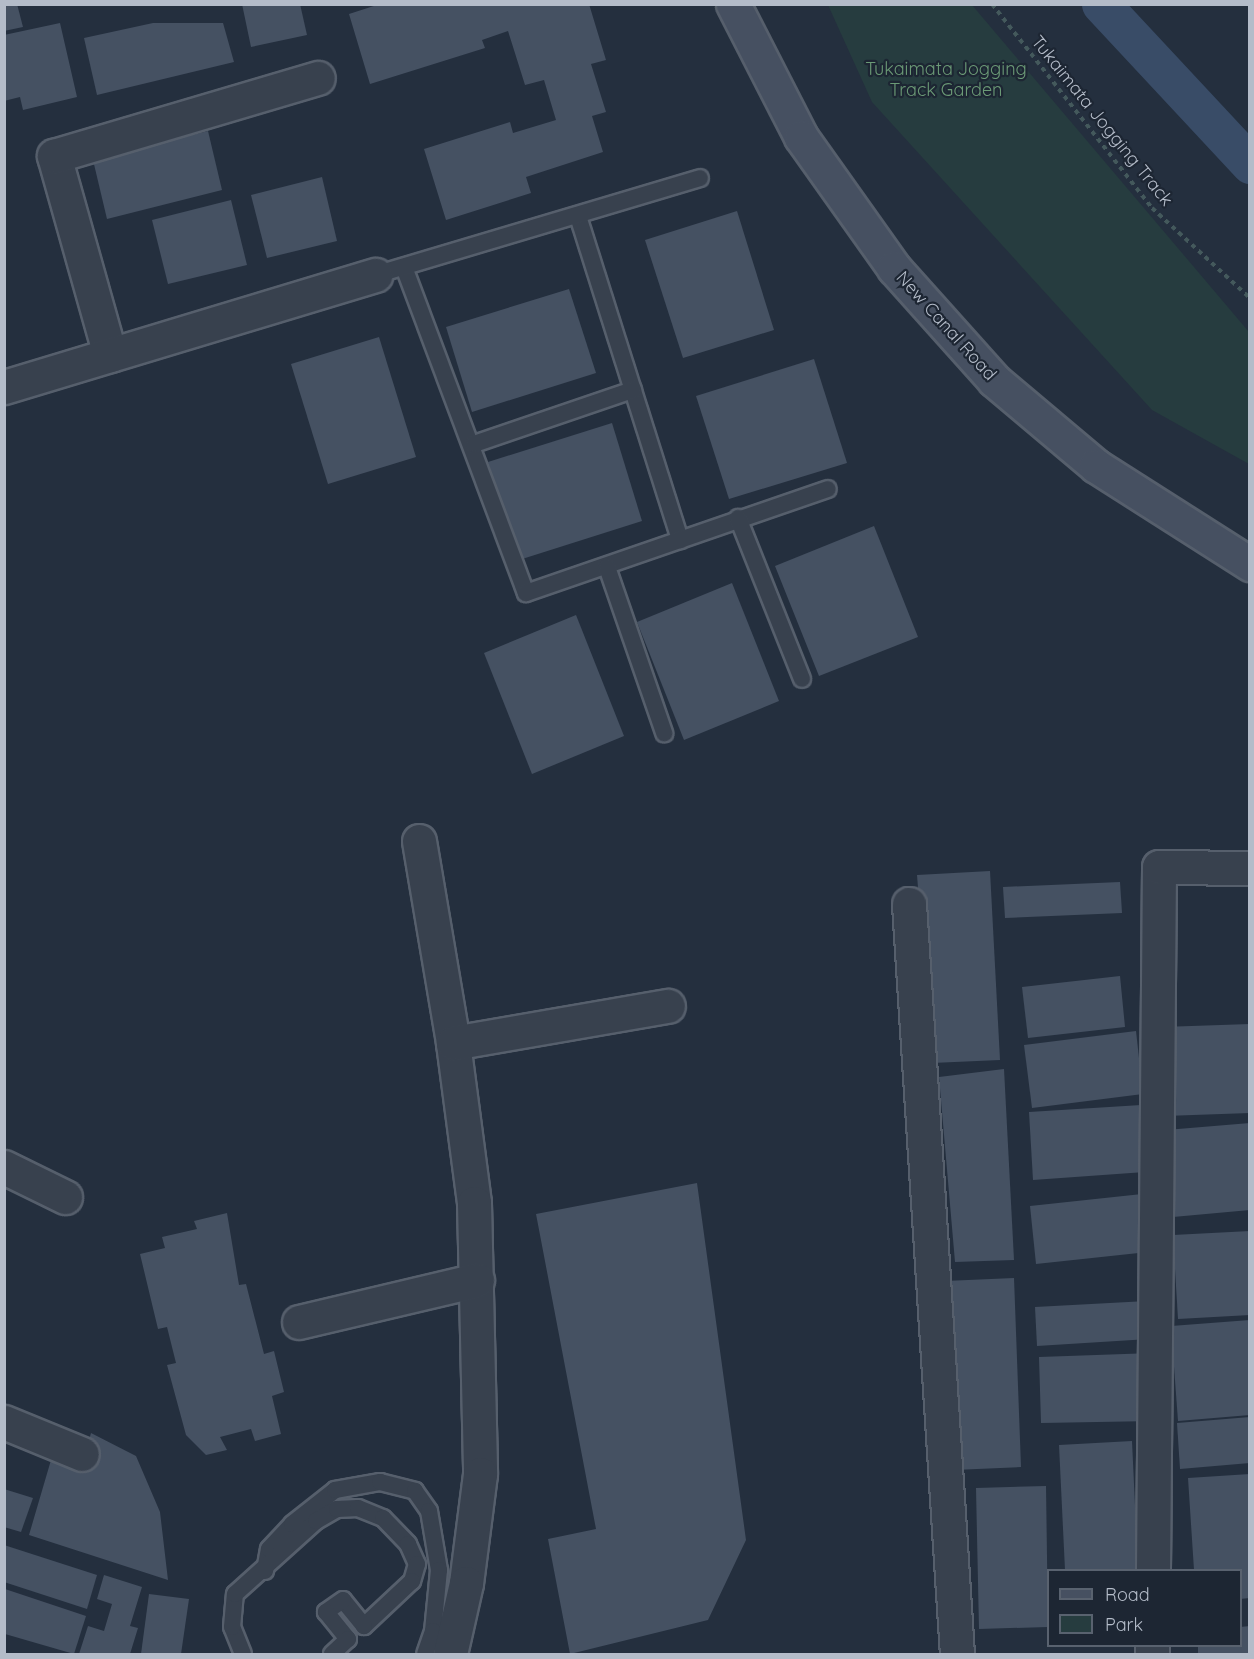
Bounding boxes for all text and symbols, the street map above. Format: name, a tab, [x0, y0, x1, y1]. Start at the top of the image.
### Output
street label: Tukaimata Jogging Track	[1027, 31, 1177, 211]
park label: Tukaimata Jogging Track Garden	[865, 59, 1027, 101]
street label: New Canal Road	[891, 267, 1001, 385]
legend	[1047, 1569, 1242, 1647]
text: Road	[1105, 1583, 1150, 1606]
text: Park	[1105, 1613, 1143, 1636]

